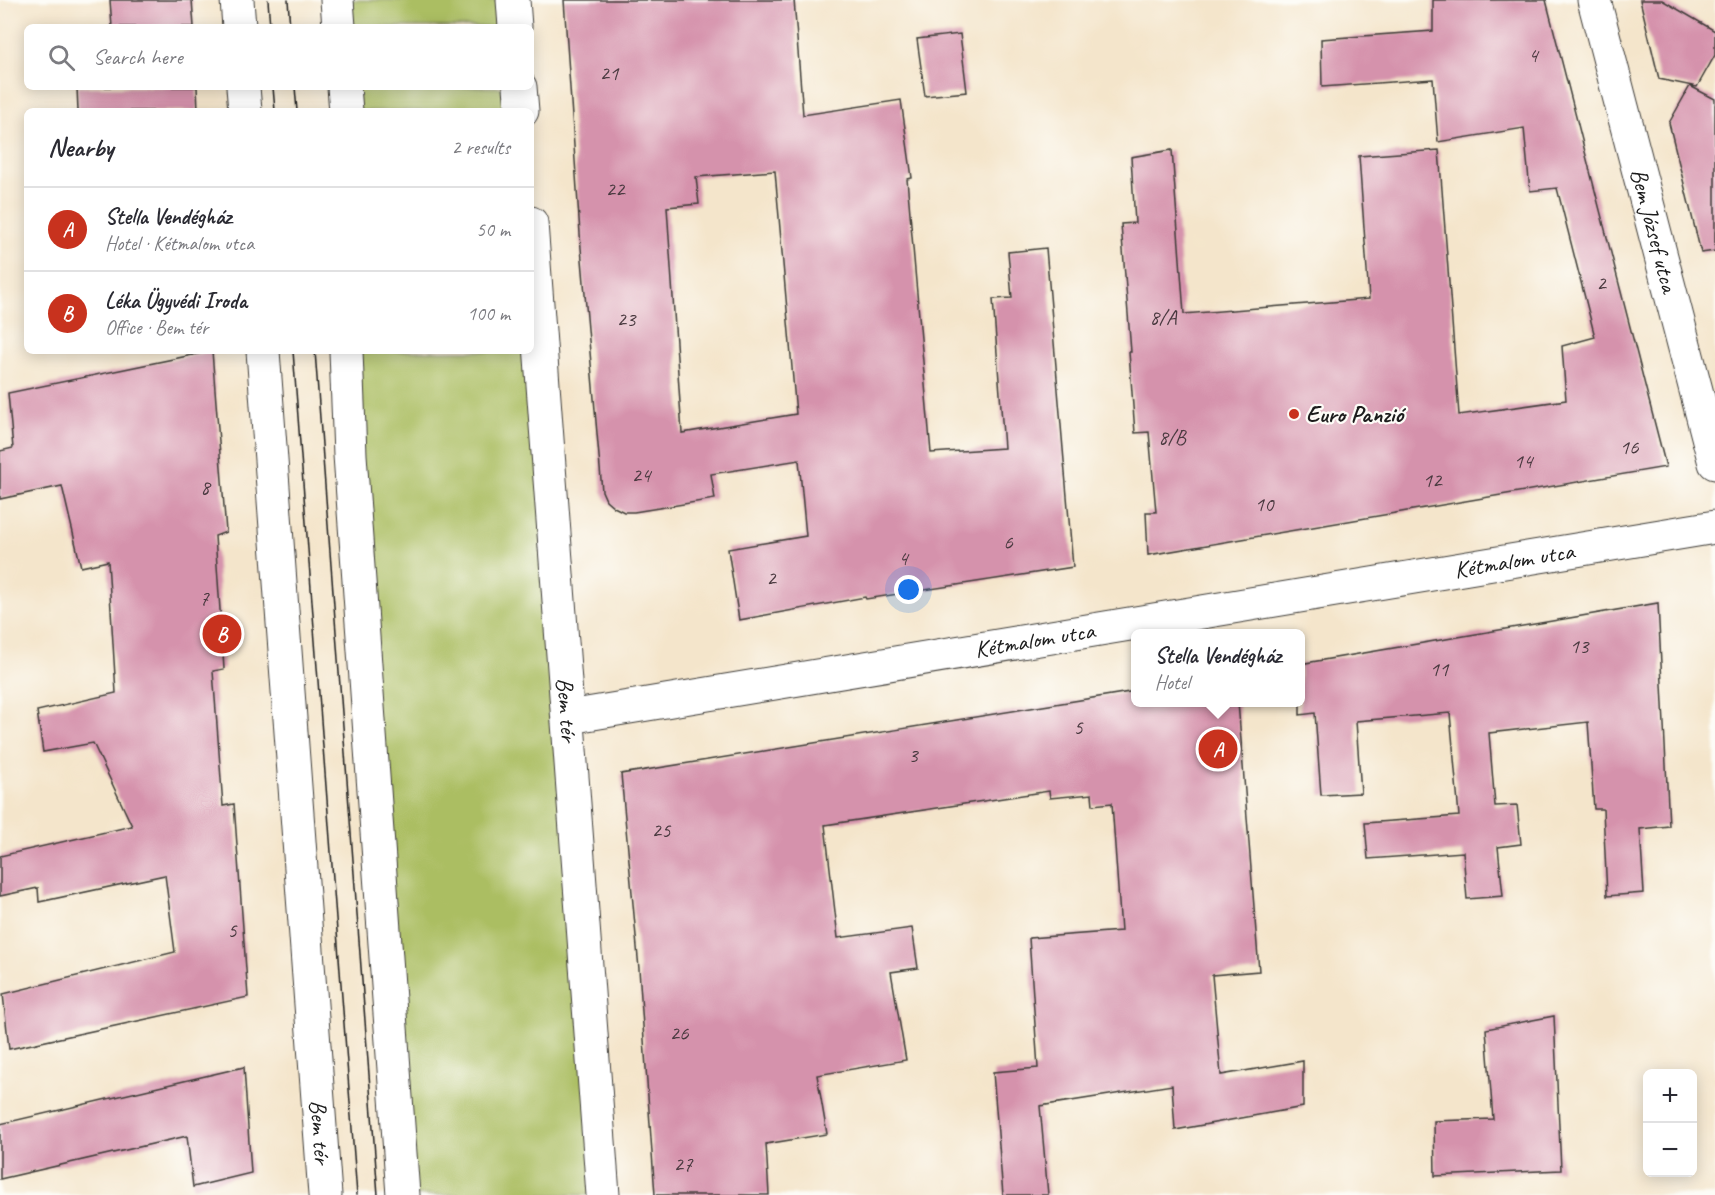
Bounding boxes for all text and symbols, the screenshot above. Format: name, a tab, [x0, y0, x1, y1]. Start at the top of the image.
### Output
search box	[24, 24, 534, 90]
icon: search	[45, 41, 78, 74]
house number: 4	[1528, 42, 1540, 68]
text: Search here	[93, 43, 183, 71]
house number: 21	[600, 60, 620, 86]
text: Nearby	[48, 131, 113, 164]
text: 2 results	[451, 135, 510, 160]
street label: Bem József utca	[1624, 165, 1685, 298]
house number: 22	[606, 176, 626, 202]
text: Stella Vendégház	[105, 203, 231, 231]
text: A	[62, 217, 73, 242]
text: 50 m	[476, 217, 510, 242]
text: Hotel · Kétmalom utca	[105, 231, 254, 256]
house number: 2	[1596, 270, 1607, 296]
text: Léka Ügyvédi Iroda	[105, 287, 247, 315]
text: B	[62, 301, 73, 326]
text: 100 m	[467, 301, 510, 326]
house number: 8/A	[1150, 304, 1178, 330]
house number: 23	[617, 306, 637, 332]
text: Office · Bem tér	[105, 315, 208, 340]
place label: Euro Panzió	[1306, 399, 1406, 429]
marker: Euro Panzió	[1287, 407, 1301, 421]
house number: 8/B	[1158, 424, 1188, 450]
house number: 16	[1620, 434, 1639, 460]
house number: 14	[1514, 448, 1535, 474]
house number: 24	[632, 462, 653, 488]
house number: 12	[1423, 467, 1443, 493]
house number: 8	[200, 474, 212, 500]
house number: 10	[1255, 491, 1275, 517]
house number: 6	[1003, 529, 1013, 555]
street label: Kétmalom utca	[1452, 535, 1578, 585]
house number: 4	[898, 545, 910, 571]
house number: 2	[766, 565, 777, 591]
your location	[894, 575, 923, 604]
house number: 7	[199, 585, 210, 611]
pin: B	[202, 612, 242, 656]
street label: Kétmalom utca	[972, 615, 1098, 664]
popup	[1131, 629, 1305, 707]
house number: 13	[1570, 633, 1590, 659]
text: Stella Vendégház	[1155, 642, 1281, 670]
house number: 11	[1430, 656, 1450, 682]
text: Hotel	[1155, 670, 1190, 695]
street label: Bem tér	[550, 677, 585, 745]
house number: 5	[1073, 714, 1084, 740]
pin: A	[1198, 726, 1238, 771]
house number: 3	[908, 742, 919, 768]
house number: 25	[652, 817, 672, 843]
house number: 5	[227, 917, 238, 943]
house number: 26	[670, 1020, 689, 1046]
map controls	[1643, 1069, 1697, 1177]
button: +	[1643, 1069, 1697, 1123]
street label: Bem tér	[303, 1099, 338, 1167]
button: −	[1643, 1123, 1697, 1177]
house number: 27	[674, 1151, 694, 1177]

